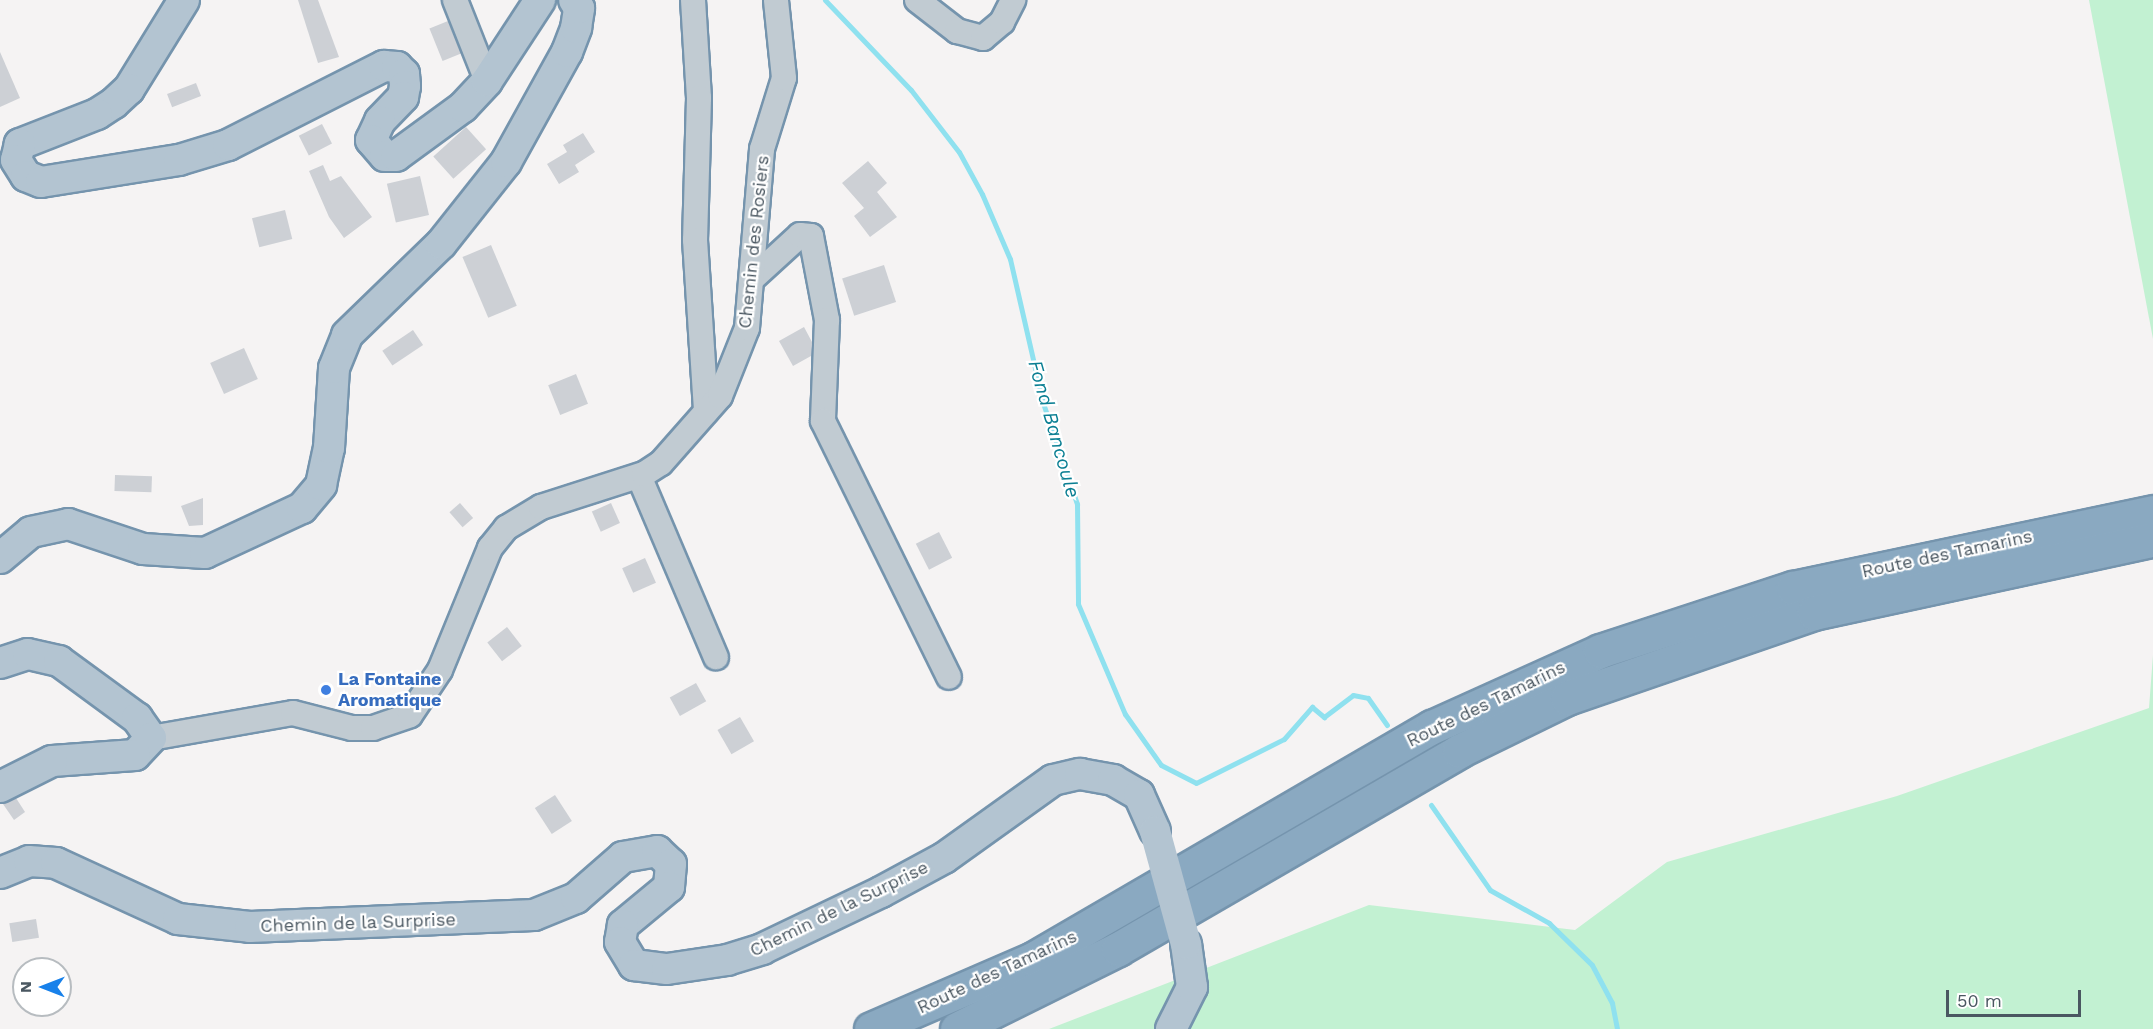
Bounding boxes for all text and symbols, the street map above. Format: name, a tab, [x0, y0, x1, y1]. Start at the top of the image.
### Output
street label: Chemin des Rosiers	[734, 154, 774, 330]
water label: Fond Bancoule	[1023, 357, 1085, 501]
street label: Route des Tamarins	[1860, 525, 2034, 583]
street label: Route des Tamarins	[1403, 656, 1569, 752]
place label: La Fontaine Aromatique	[338, 669, 442, 712]
marker: La Fontaine Aromatique	[319, 683, 333, 697]
street label: Chemin de la Surprise	[746, 856, 932, 962]
street label: Chemin de la Surprise	[260, 909, 456, 937]
street label: Route des Tamarins	[913, 925, 1081, 1019]
north arrow	[12, 957, 72, 1017]
scale bar	[1949, 978, 2084, 1016]
text: N	[16, 981, 35, 993]
text: 50 m	[1957, 990, 2002, 1011]

